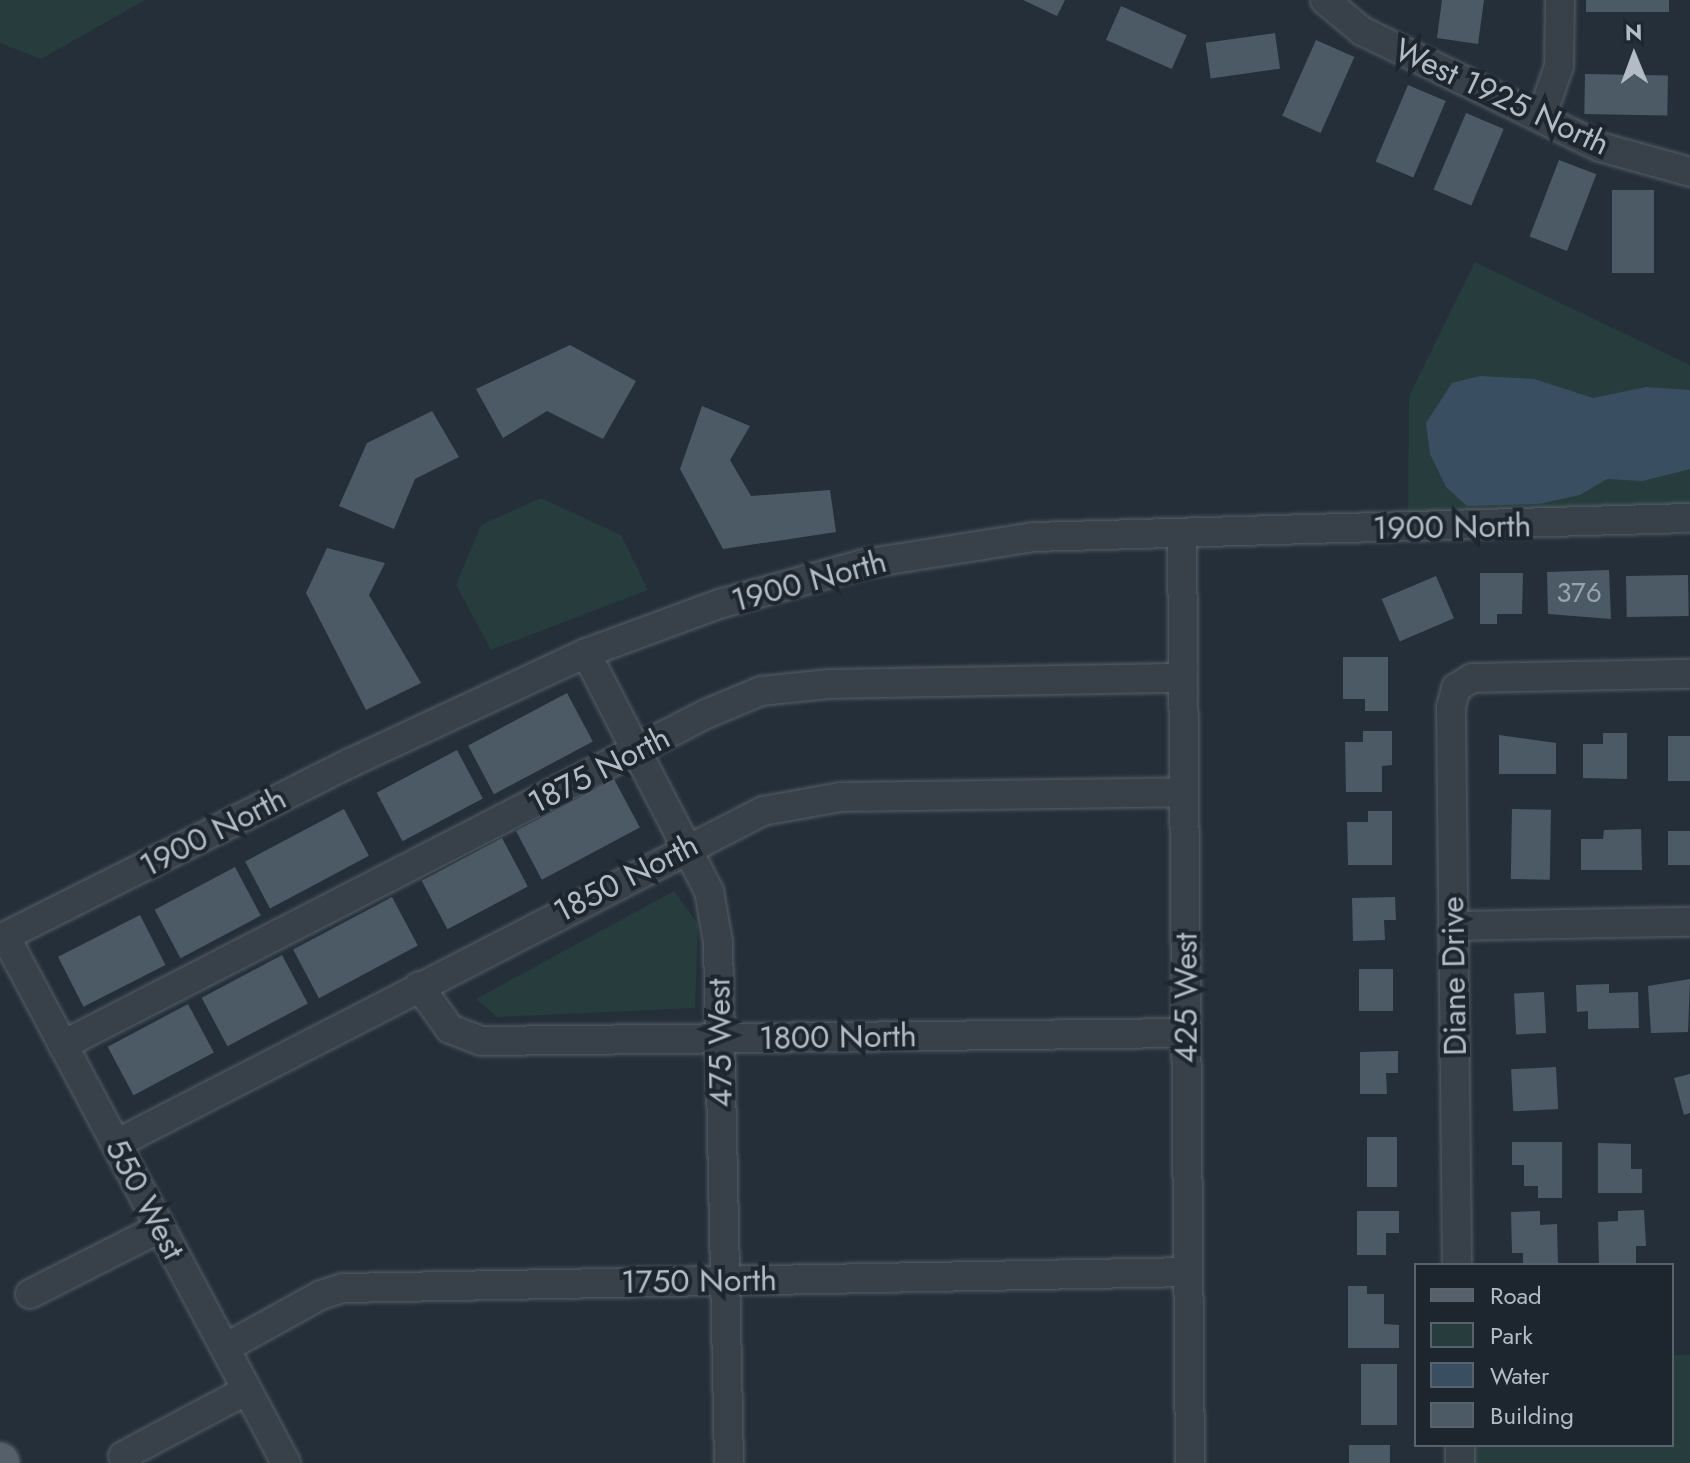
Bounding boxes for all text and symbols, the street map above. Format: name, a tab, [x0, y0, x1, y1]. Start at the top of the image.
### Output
north arrow	[1594, 16, 1674, 96]
text: N	[1625, 16, 1643, 48]
street label: West 1925 North	[1389, 31, 1615, 163]
street label: 1900 North	[1372, 506, 1532, 548]
street label: 1900 North	[727, 542, 891, 620]
house number: 376	[1556, 576, 1602, 610]
street label: 1875 North	[522, 718, 676, 822]
street label: 1900 North	[134, 779, 292, 885]
street label: 1850 North	[548, 825, 704, 931]
street label: Diane Drive	[1433, 896, 1475, 1056]
street label: 425 West	[1167, 933, 1205, 1063]
street label: 475 West	[700, 978, 740, 1108]
street label: 1800 North	[759, 1016, 917, 1058]
street label: 550 West	[97, 1132, 193, 1266]
street label: 1750 North	[621, 1260, 777, 1302]
legend	[1414, 1263, 1674, 1447]
text: Road	[1490, 1278, 1542, 1313]
text: Park	[1490, 1318, 1533, 1353]
text: Water	[1490, 1358, 1549, 1393]
text: Building	[1490, 1398, 1574, 1433]

